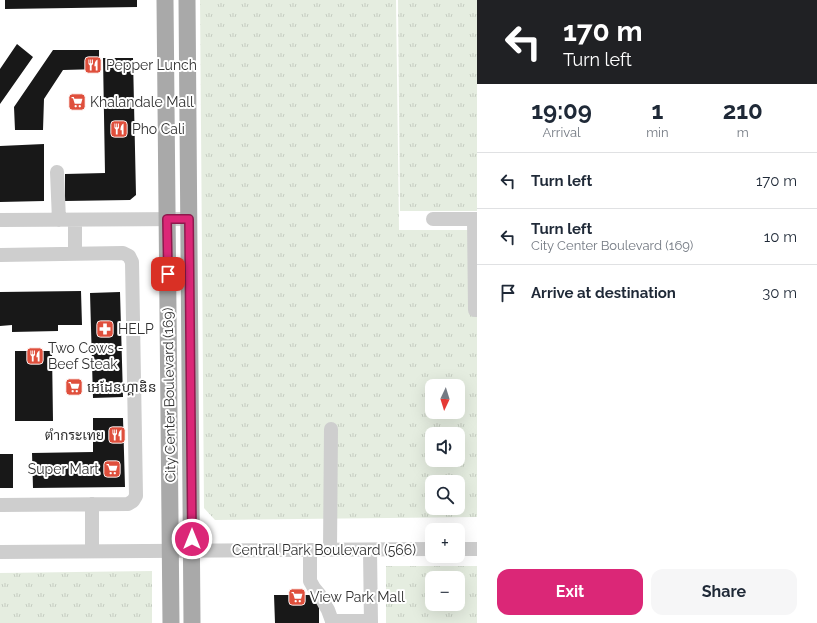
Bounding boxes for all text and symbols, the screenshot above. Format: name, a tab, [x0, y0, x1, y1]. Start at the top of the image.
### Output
text: 170 m	[563, 15, 643, 48]
icon: left	[497, 16, 549, 68]
text: Turn left	[563, 49, 632, 70]
restaurant icon: Pepper Lunch	[83, 55, 103, 75]
place label: Pepper Lunch	[106, 57, 197, 73]
supermarket icon: Khalandale Mall	[67, 92, 87, 112]
place label: Khalandale Mall	[90, 94, 194, 110]
text: 19:09	[531, 96, 592, 125]
text: 1	[651, 96, 663, 125]
text: 210	[723, 96, 763, 125]
restaurant icon: Pho Cali	[109, 119, 129, 139]
place label: Pho Cali	[132, 121, 185, 137]
text: Arrival	[543, 125, 581, 140]
text: min	[646, 125, 669, 140]
text: m	[737, 125, 749, 140]
icon: left	[497, 170, 519, 192]
text: Turn left	[531, 172, 592, 190]
text: 170 m	[756, 172, 797, 190]
text: Turn left	[531, 220, 592, 238]
icon: left	[497, 226, 519, 248]
text: 10 m	[764, 228, 797, 246]
text: City Center Boulevard (169)	[531, 238, 693, 253]
pin	[151, 257, 185, 291]
icon: arrive	[157, 263, 179, 285]
icon: arrive	[497, 282, 519, 304]
text: Arrive at destination	[531, 284, 676, 302]
text: 30 m	[762, 284, 797, 302]
street label: City Center Boulevard (169)	[159, 307, 179, 483]
pharmacy icon: HELP	[95, 319, 115, 339]
place label: HELP	[118, 321, 154, 337]
place label: Two Cows - Beef Steak	[48, 340, 124, 372]
restaurant icon: Two Cows - Beef Steak	[25, 346, 45, 366]
supermarket icon: អេដែនហ្គាឌិន	[64, 377, 84, 397]
place label: អេដែនហ្គាឌិន	[87, 379, 157, 396]
north arrow	[425, 379, 465, 419]
map controls	[425, 379, 465, 611]
restaurant icon: ตำกระเทย	[107, 425, 127, 445]
place label: ตำกระเทย	[45, 427, 104, 443]
button: sound	[425, 427, 465, 467]
supermarket icon: Super Mart	[102, 459, 122, 479]
place label: Super Mart	[28, 461, 99, 477]
button: search	[425, 475, 465, 515]
position arrow	[171, 518, 213, 560]
button: +	[425, 523, 465, 563]
street label: Central Park Boulevard (566)	[232, 542, 416, 558]
button: Exit	[497, 569, 643, 615]
button: Share	[651, 569, 797, 615]
button: −	[425, 571, 465, 611]
supermarket icon: View Park Mall	[287, 587, 307, 607]
place label: View Park Mall	[310, 589, 405, 605]

